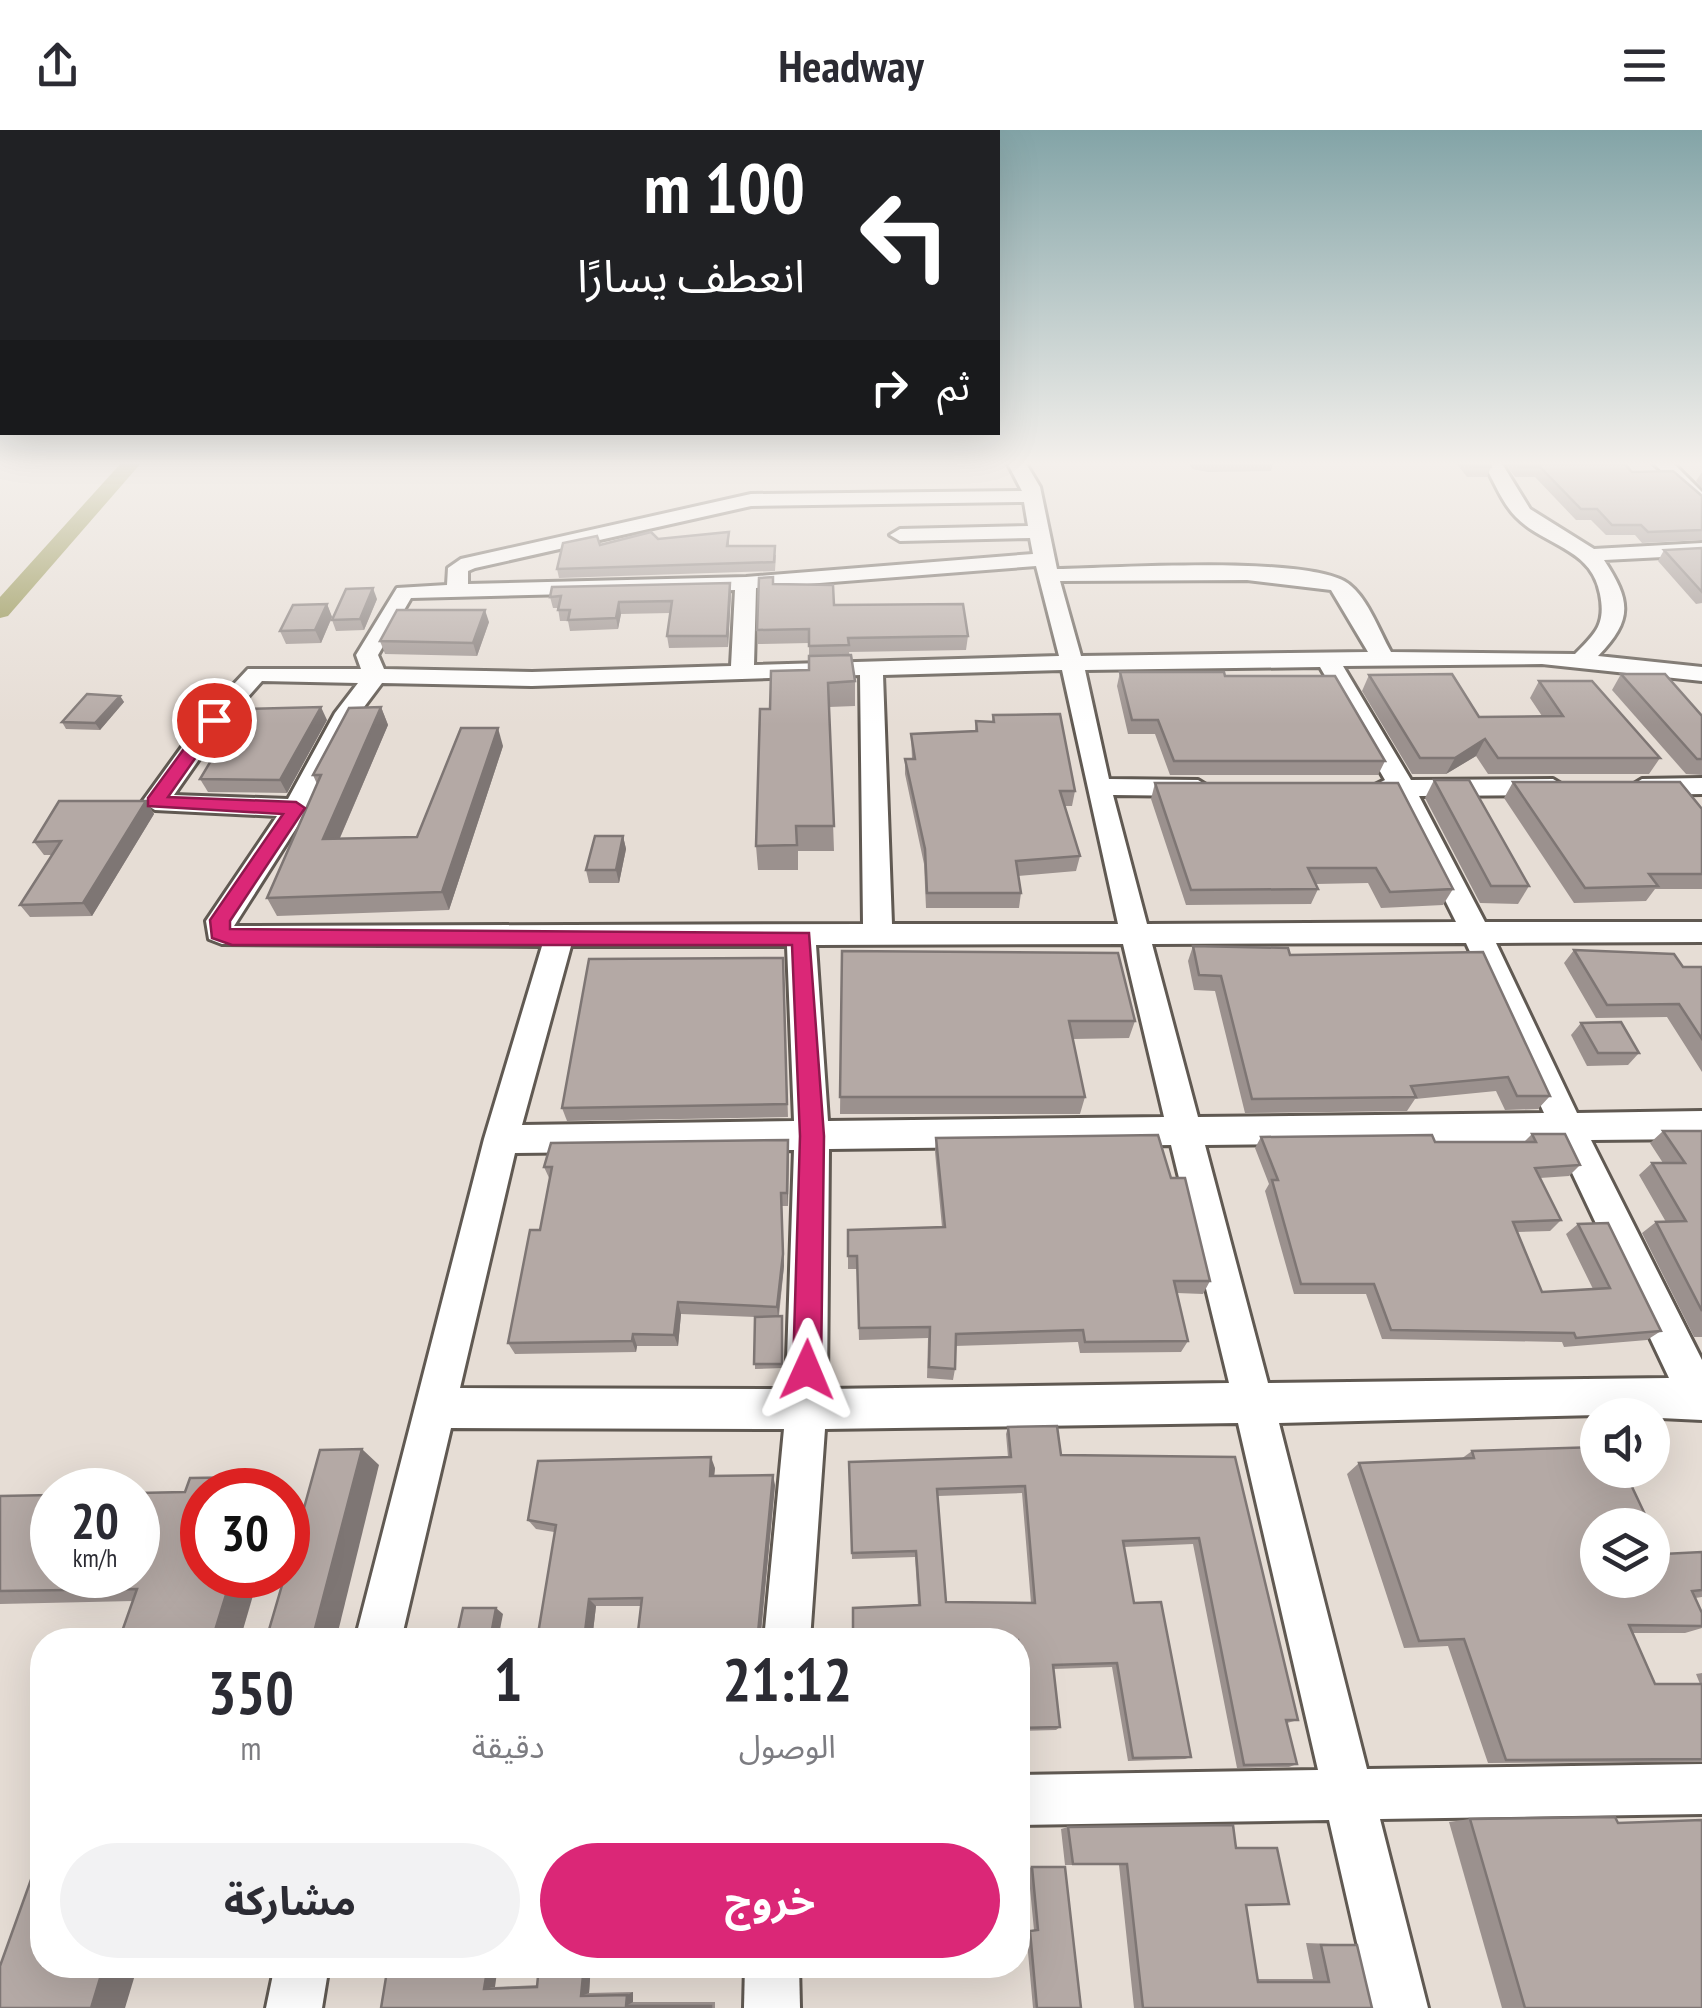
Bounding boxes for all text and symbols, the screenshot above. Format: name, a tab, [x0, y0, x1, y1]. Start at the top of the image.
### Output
text: Headway	[778, 36, 924, 94]
icon: share	[30, 38, 85, 93]
icon: menu	[1617, 38, 1672, 93]
text: 100 m	[644, 142, 805, 232]
icon: left	[840, 170, 970, 300]
text: انعطف يسارًا	[577, 246, 805, 304]
icon: right	[862, 360, 917, 415]
text: ثم	[937, 361, 970, 410]
pin	[172, 678, 257, 763]
icon: arrive	[187, 693, 242, 748]
position arrow	[755, 1318, 859, 1422]
map controls	[1580, 1398, 1670, 1598]
button: sound	[1580, 1398, 1670, 1488]
speed limit sign: 30	[180, 1468, 310, 1598]
text: 20	[71, 1488, 119, 1553]
button: layers	[1580, 1508, 1670, 1598]
text: km/h	[73, 1542, 117, 1574]
text: 1	[494, 1640, 522, 1718]
text: 21:12	[722, 1640, 852, 1718]
text: 350	[208, 1653, 294, 1731]
text: دقيقة	[472, 1725, 545, 1767]
text: الوصول	[739, 1725, 836, 1767]
text: m	[240, 1727, 261, 1769]
button: مشاركة	[60, 1843, 520, 1958]
button: خروج	[540, 1843, 1000, 1958]

